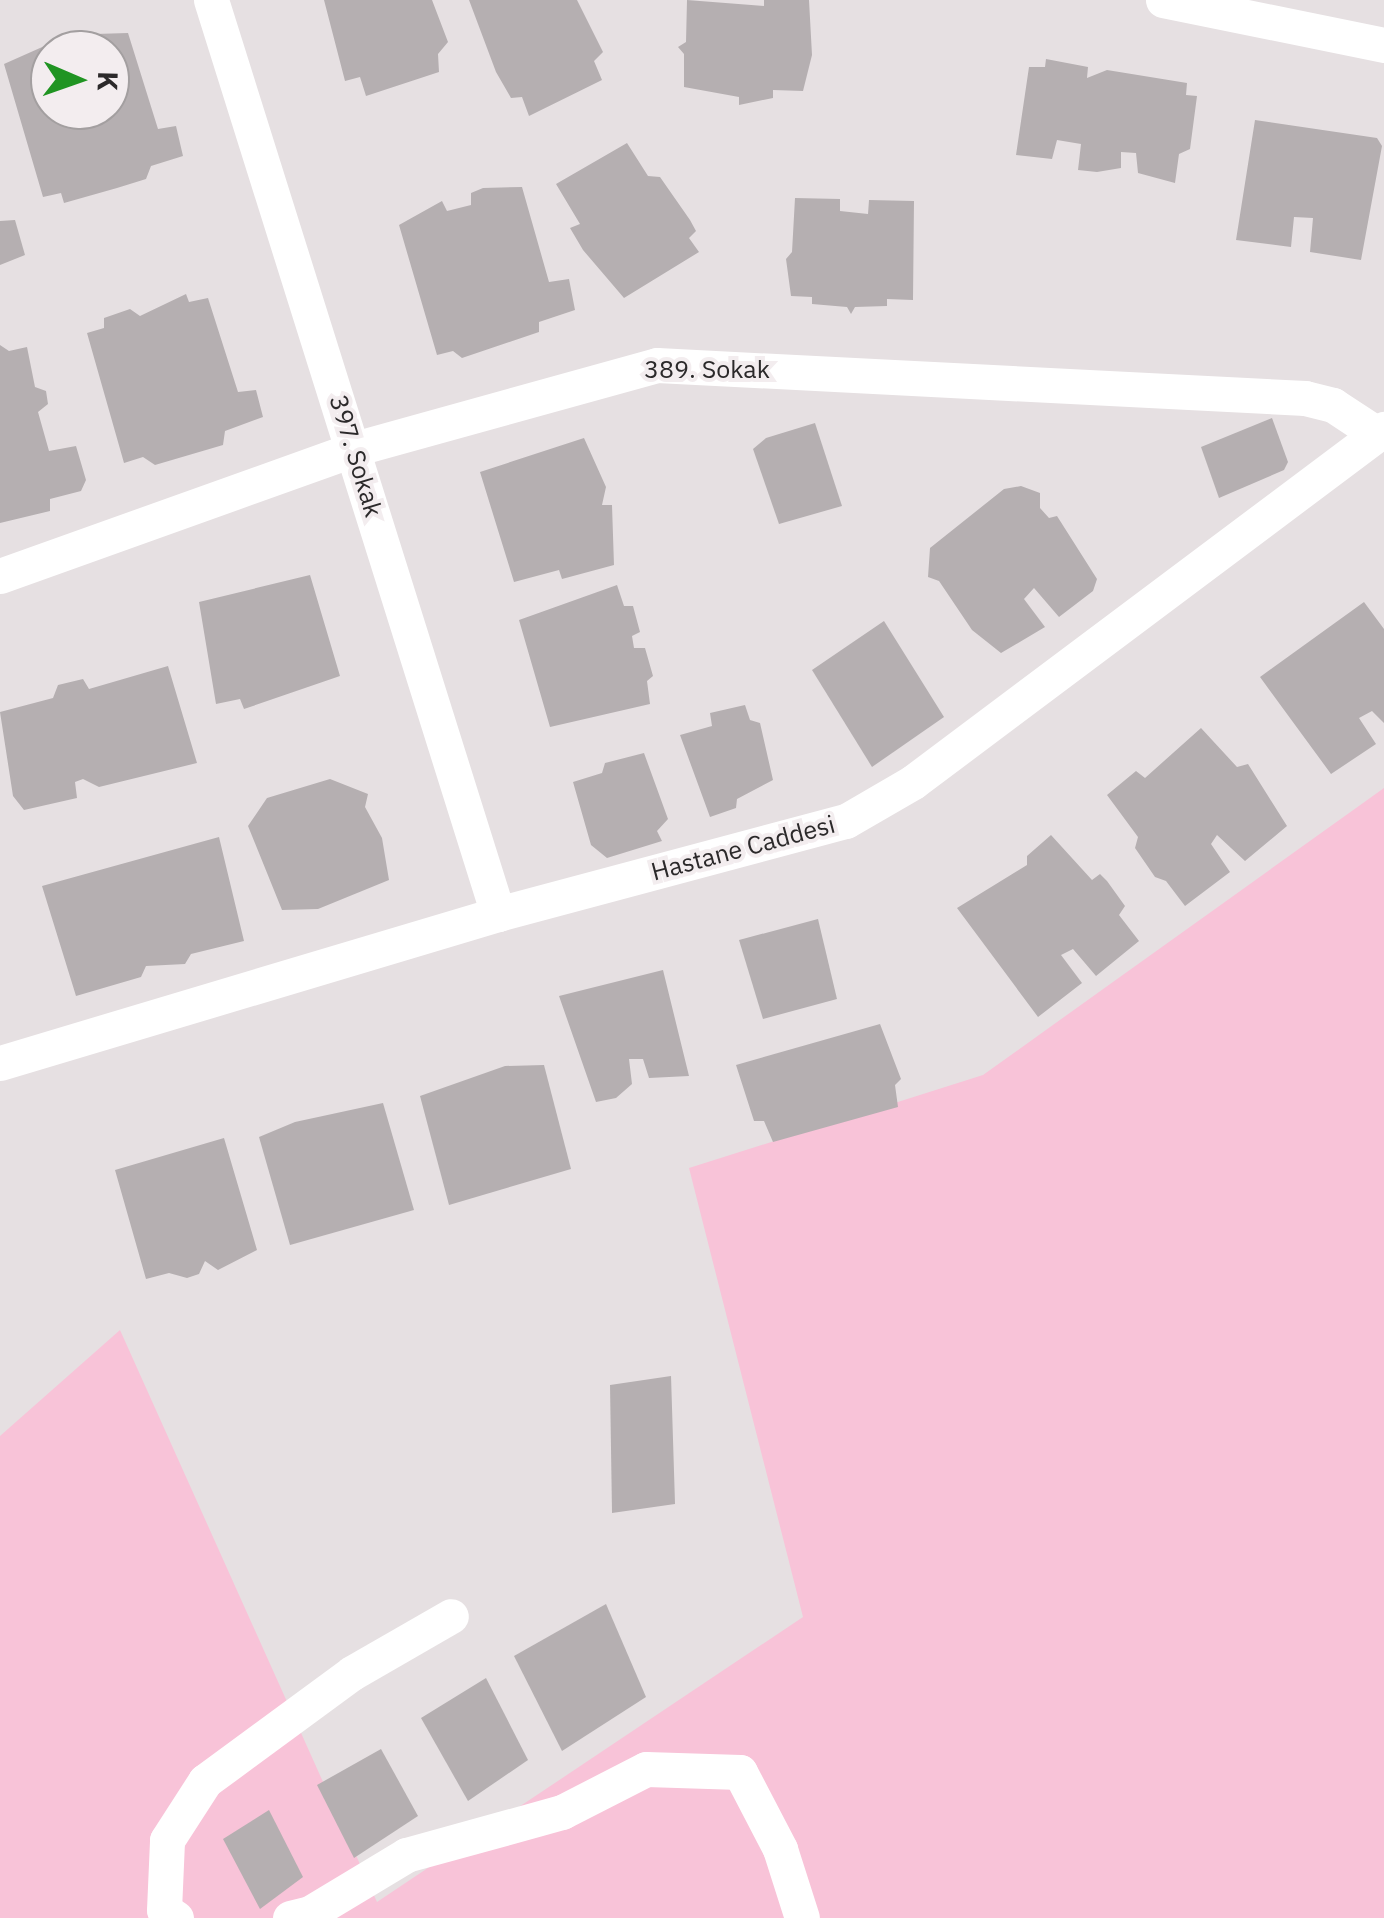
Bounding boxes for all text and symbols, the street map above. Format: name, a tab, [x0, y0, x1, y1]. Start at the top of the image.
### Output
north arrow	[30, 30, 130, 130]
text: K	[90, 71, 127, 91]
street label: 389. Sokak	[644, 354, 770, 384]
street label: 397. Sokak	[323, 391, 389, 521]
street label: Hastane Caddesi	[648, 809, 838, 887]

